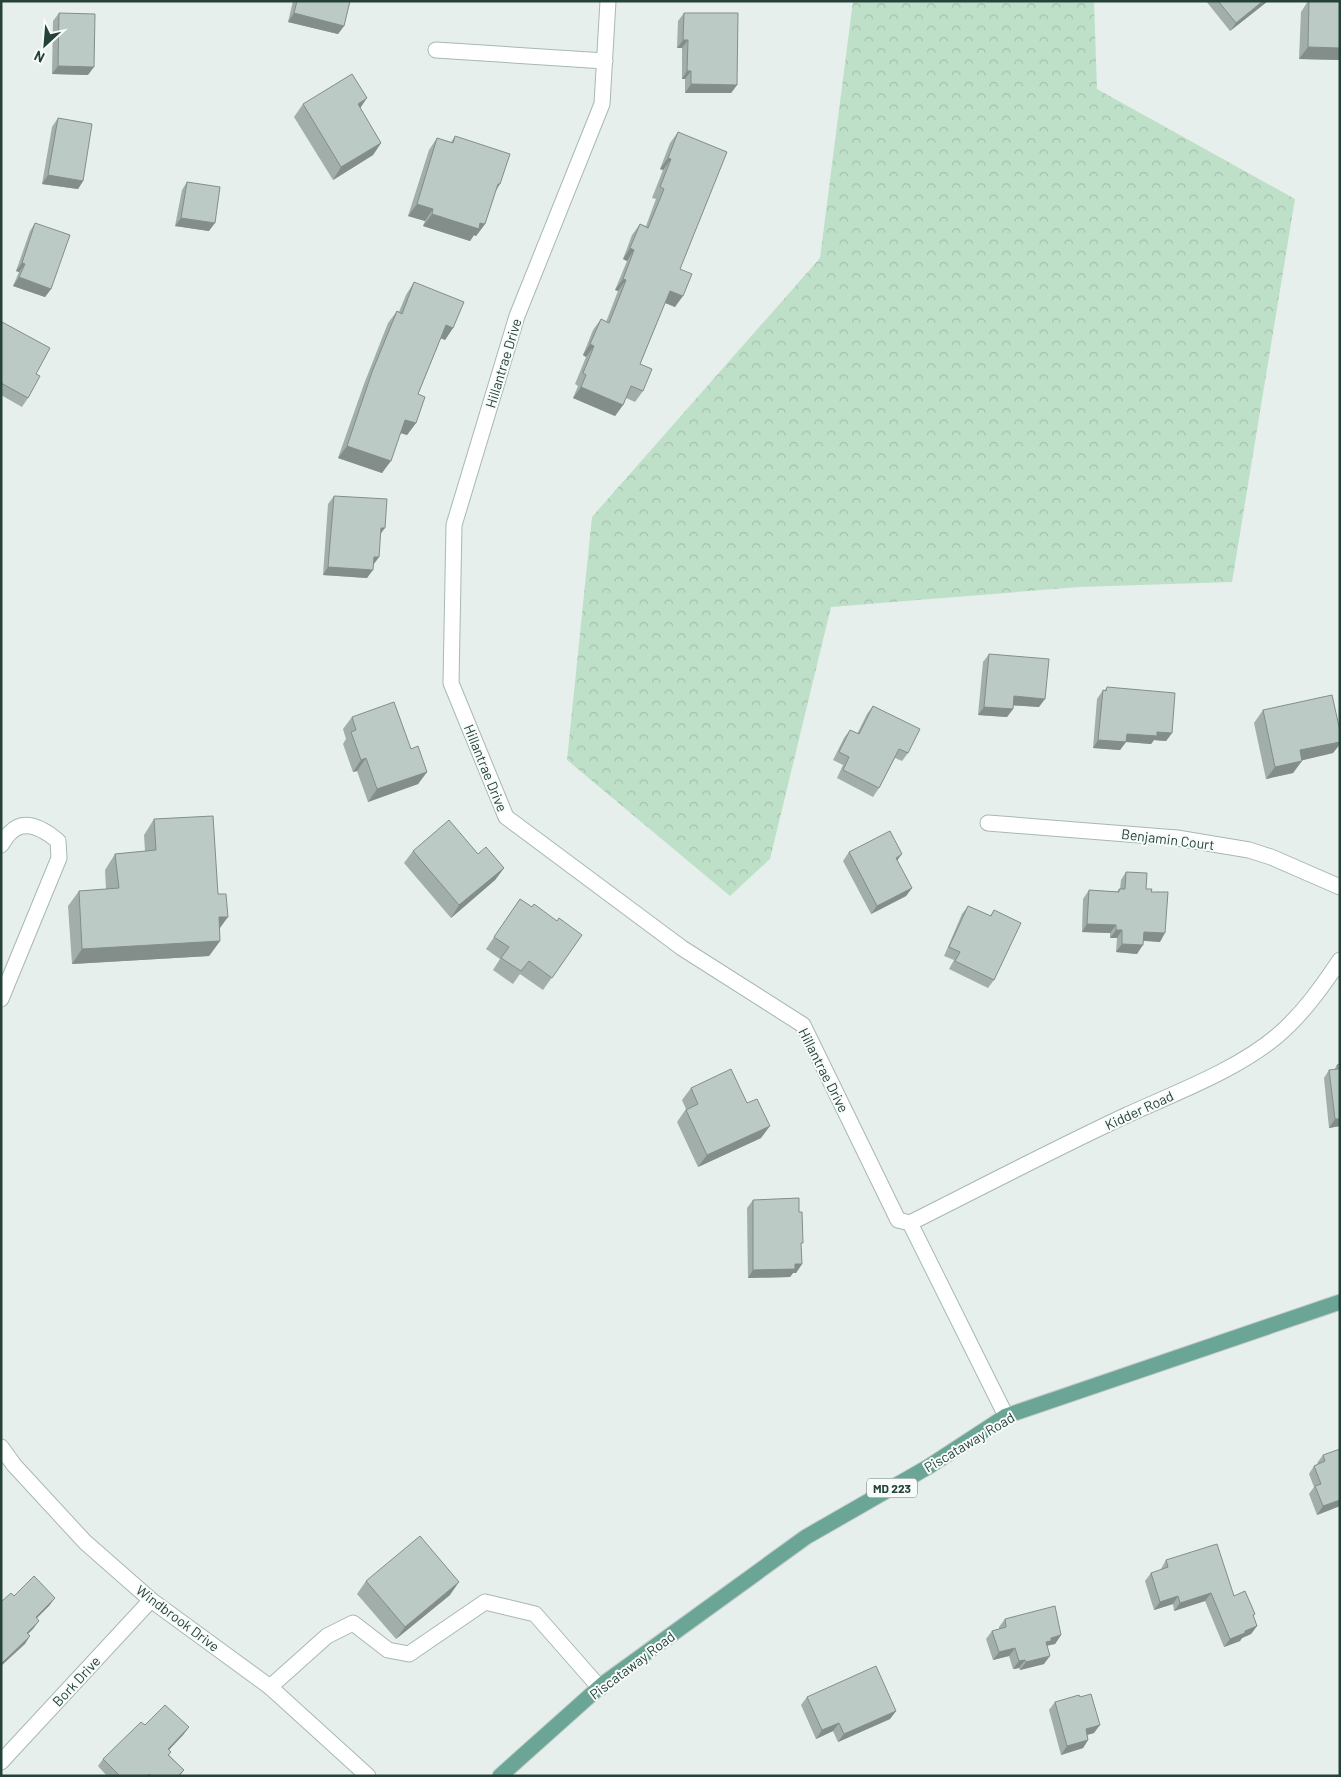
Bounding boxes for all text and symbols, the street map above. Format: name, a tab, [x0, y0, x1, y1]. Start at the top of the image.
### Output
north arrow	[20, 20, 70, 70]
text: N	[31, 47, 47, 67]
street label: Hillantrae Drive	[481, 316, 525, 410]
street label: Hillantrae Drive	[461, 722, 511, 814]
street label: Benjamin Court	[1120, 825, 1216, 853]
street label: Hillantrae Drive	[795, 1025, 853, 1115]
street label: Kidder Road	[1102, 1087, 1176, 1133]
street label: Piscataway Road	[921, 1408, 1017, 1476]
road number: MD 223	[867, 1479, 917, 1498]
street label: Windbrook Drive	[133, 1581, 223, 1655]
street label: Piscataway Road	[586, 1627, 678, 1703]
street label: Bork Drive	[48, 1652, 104, 1710]

